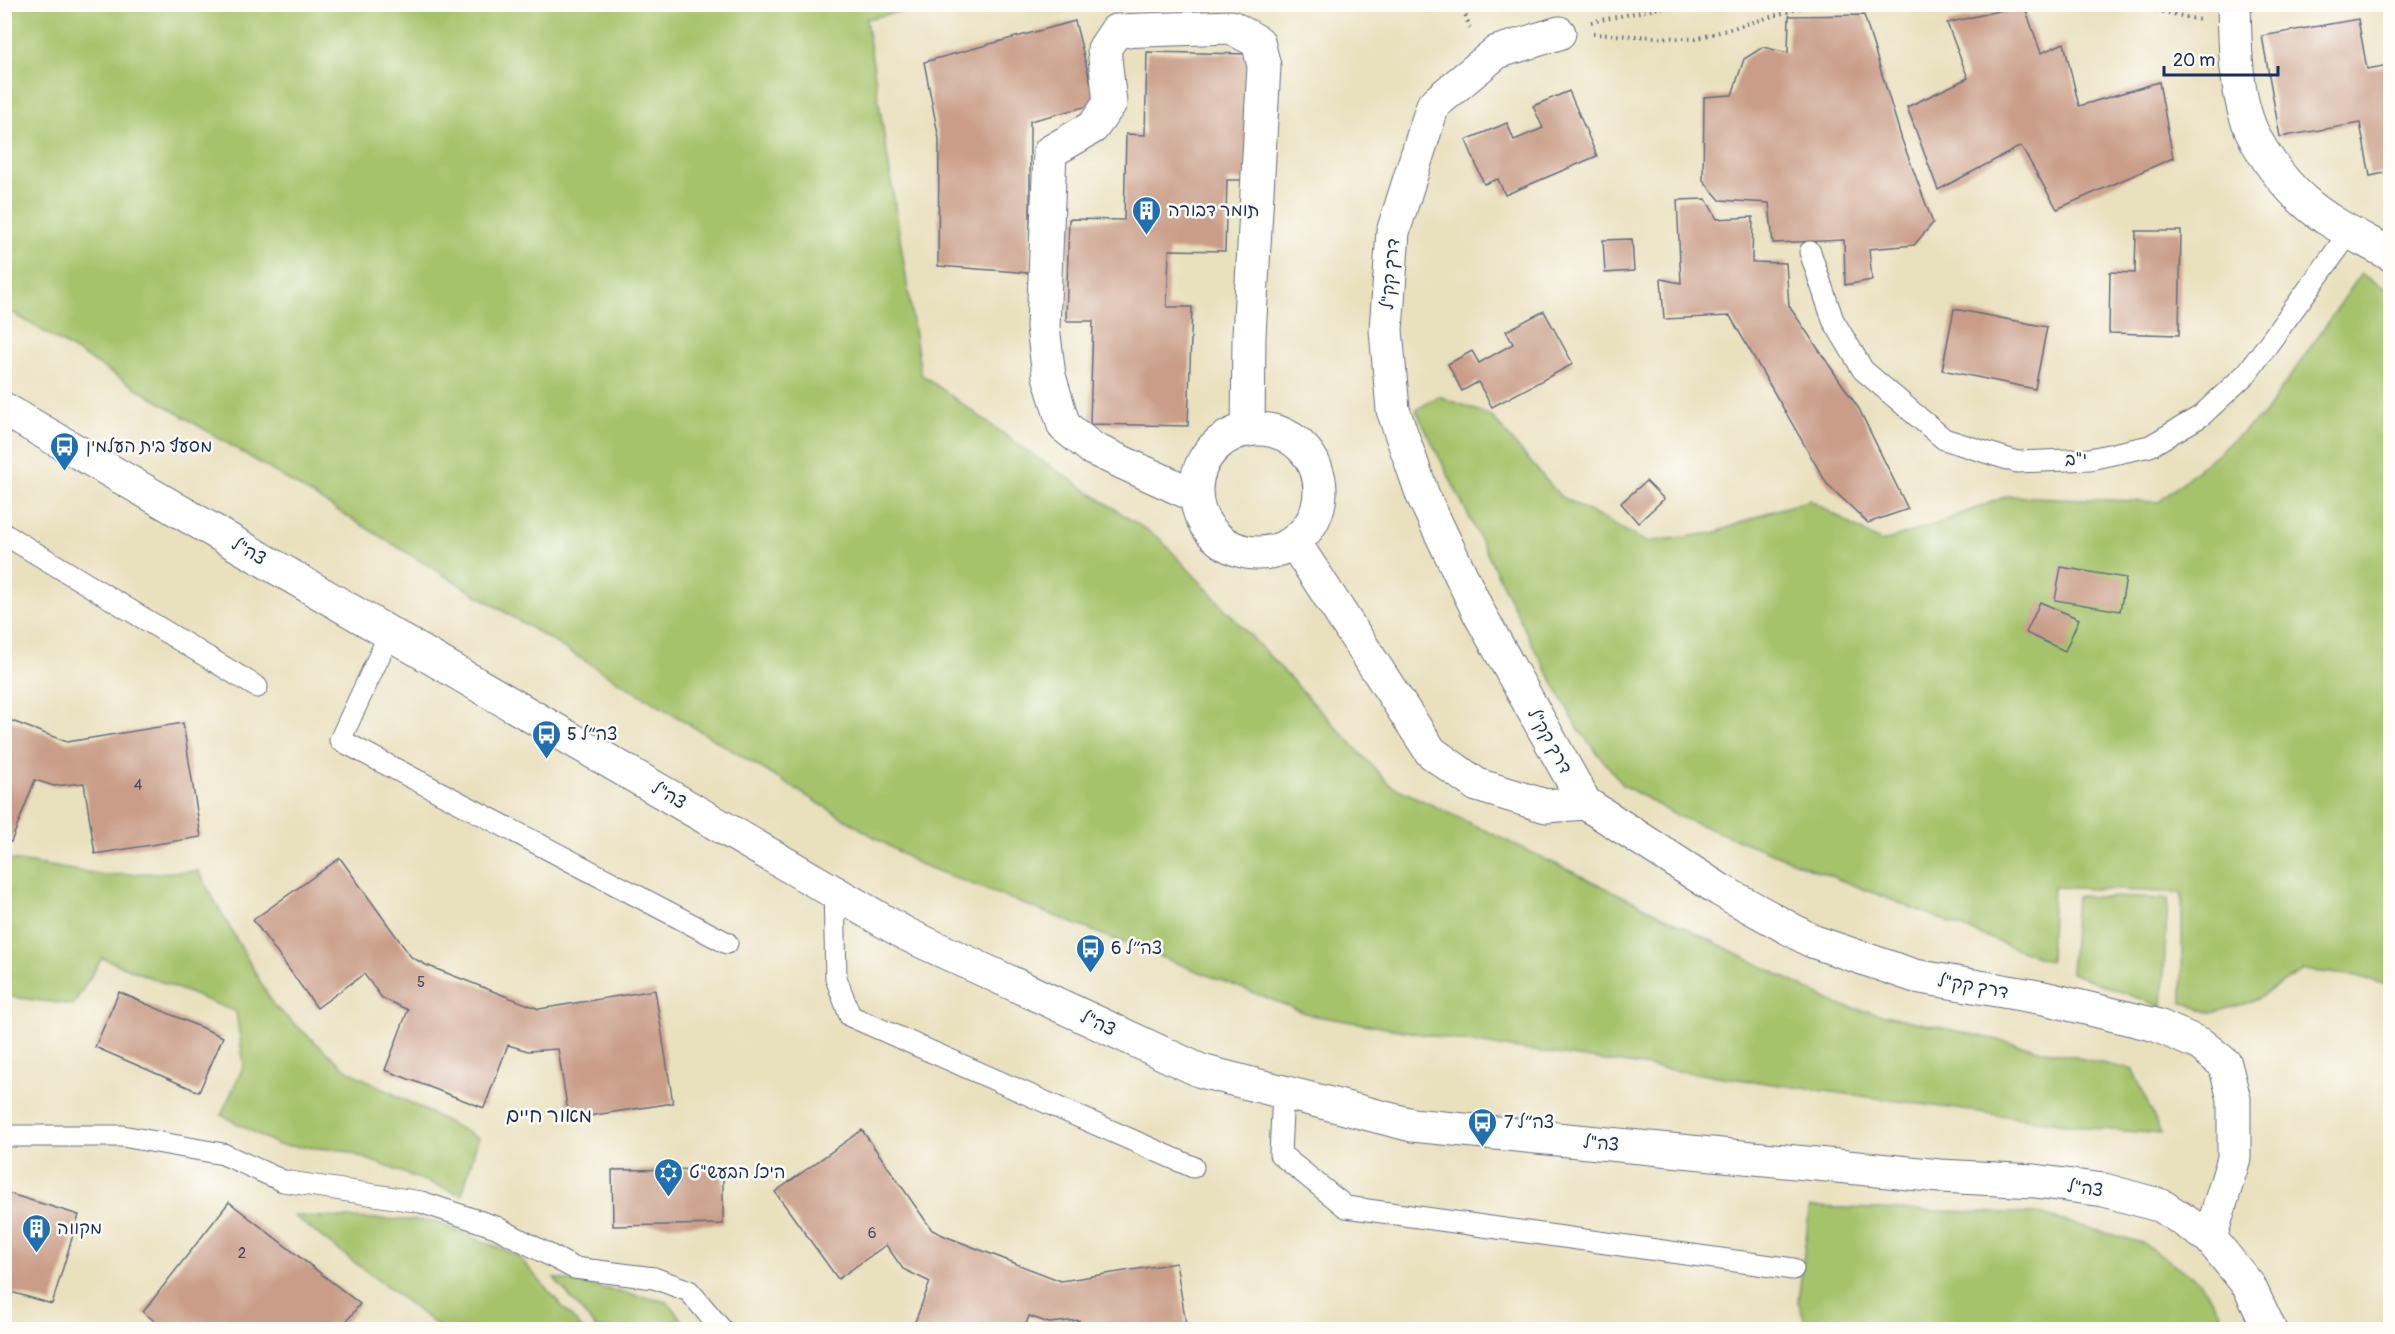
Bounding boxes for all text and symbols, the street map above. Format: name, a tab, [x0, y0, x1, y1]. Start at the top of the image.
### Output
scale bar	[2164, 39, 2278, 77]
text: 20 m	[2173, 49, 2215, 72]
building icon: תומר דבורה	[1131, 194, 1163, 236]
place label: תומר דבורה	[1168, 199, 1260, 222]
street label: דרך קק"ל	[1376, 237, 1405, 311]
bus stop icon: מסעף בית העלמין	[49, 430, 81, 472]
place label: מסעף בית העלמין	[86, 435, 212, 458]
street label: י"ב	[2064, 447, 2088, 472]
street label: צה"ל	[227, 532, 270, 570]
street label: דרך קק"ל	[1522, 704, 1577, 778]
bus stop icon: צה״ל 5	[530, 718, 562, 760]
place label: צה״ל 5	[567, 723, 617, 746]
house number: 4	[134, 776, 143, 795]
street label: צה"ל	[647, 776, 690, 814]
bus stop icon: צה״ל 6	[1074, 932, 1106, 974]
place label: צה״ל 6	[1111, 937, 1162, 960]
street label: דרך קק"ל	[1936, 969, 2010, 1004]
house number: 5	[417, 973, 425, 992]
street label: צה"ל	[1076, 1005, 1119, 1042]
district label: מאור חיים	[506, 1103, 592, 1128]
bus stop icon: צה״ל 7	[1467, 1106, 1499, 1148]
place label: צה״ל 7	[1504, 1111, 1554, 1134]
street label: צה"ל	[1582, 1130, 1620, 1157]
synagogue icon: היכל הבעש"ט	[652, 1156, 684, 1198]
place label: היכל הבעש"ט	[689, 1161, 786, 1184]
street label: צה"ל	[2065, 1175, 2104, 1202]
building icon: מקווה	[20, 1212, 52, 1254]
place label: מקווה	[57, 1217, 102, 1240]
house number: 6	[868, 1224, 876, 1243]
house number: 2	[238, 1244, 246, 1263]

